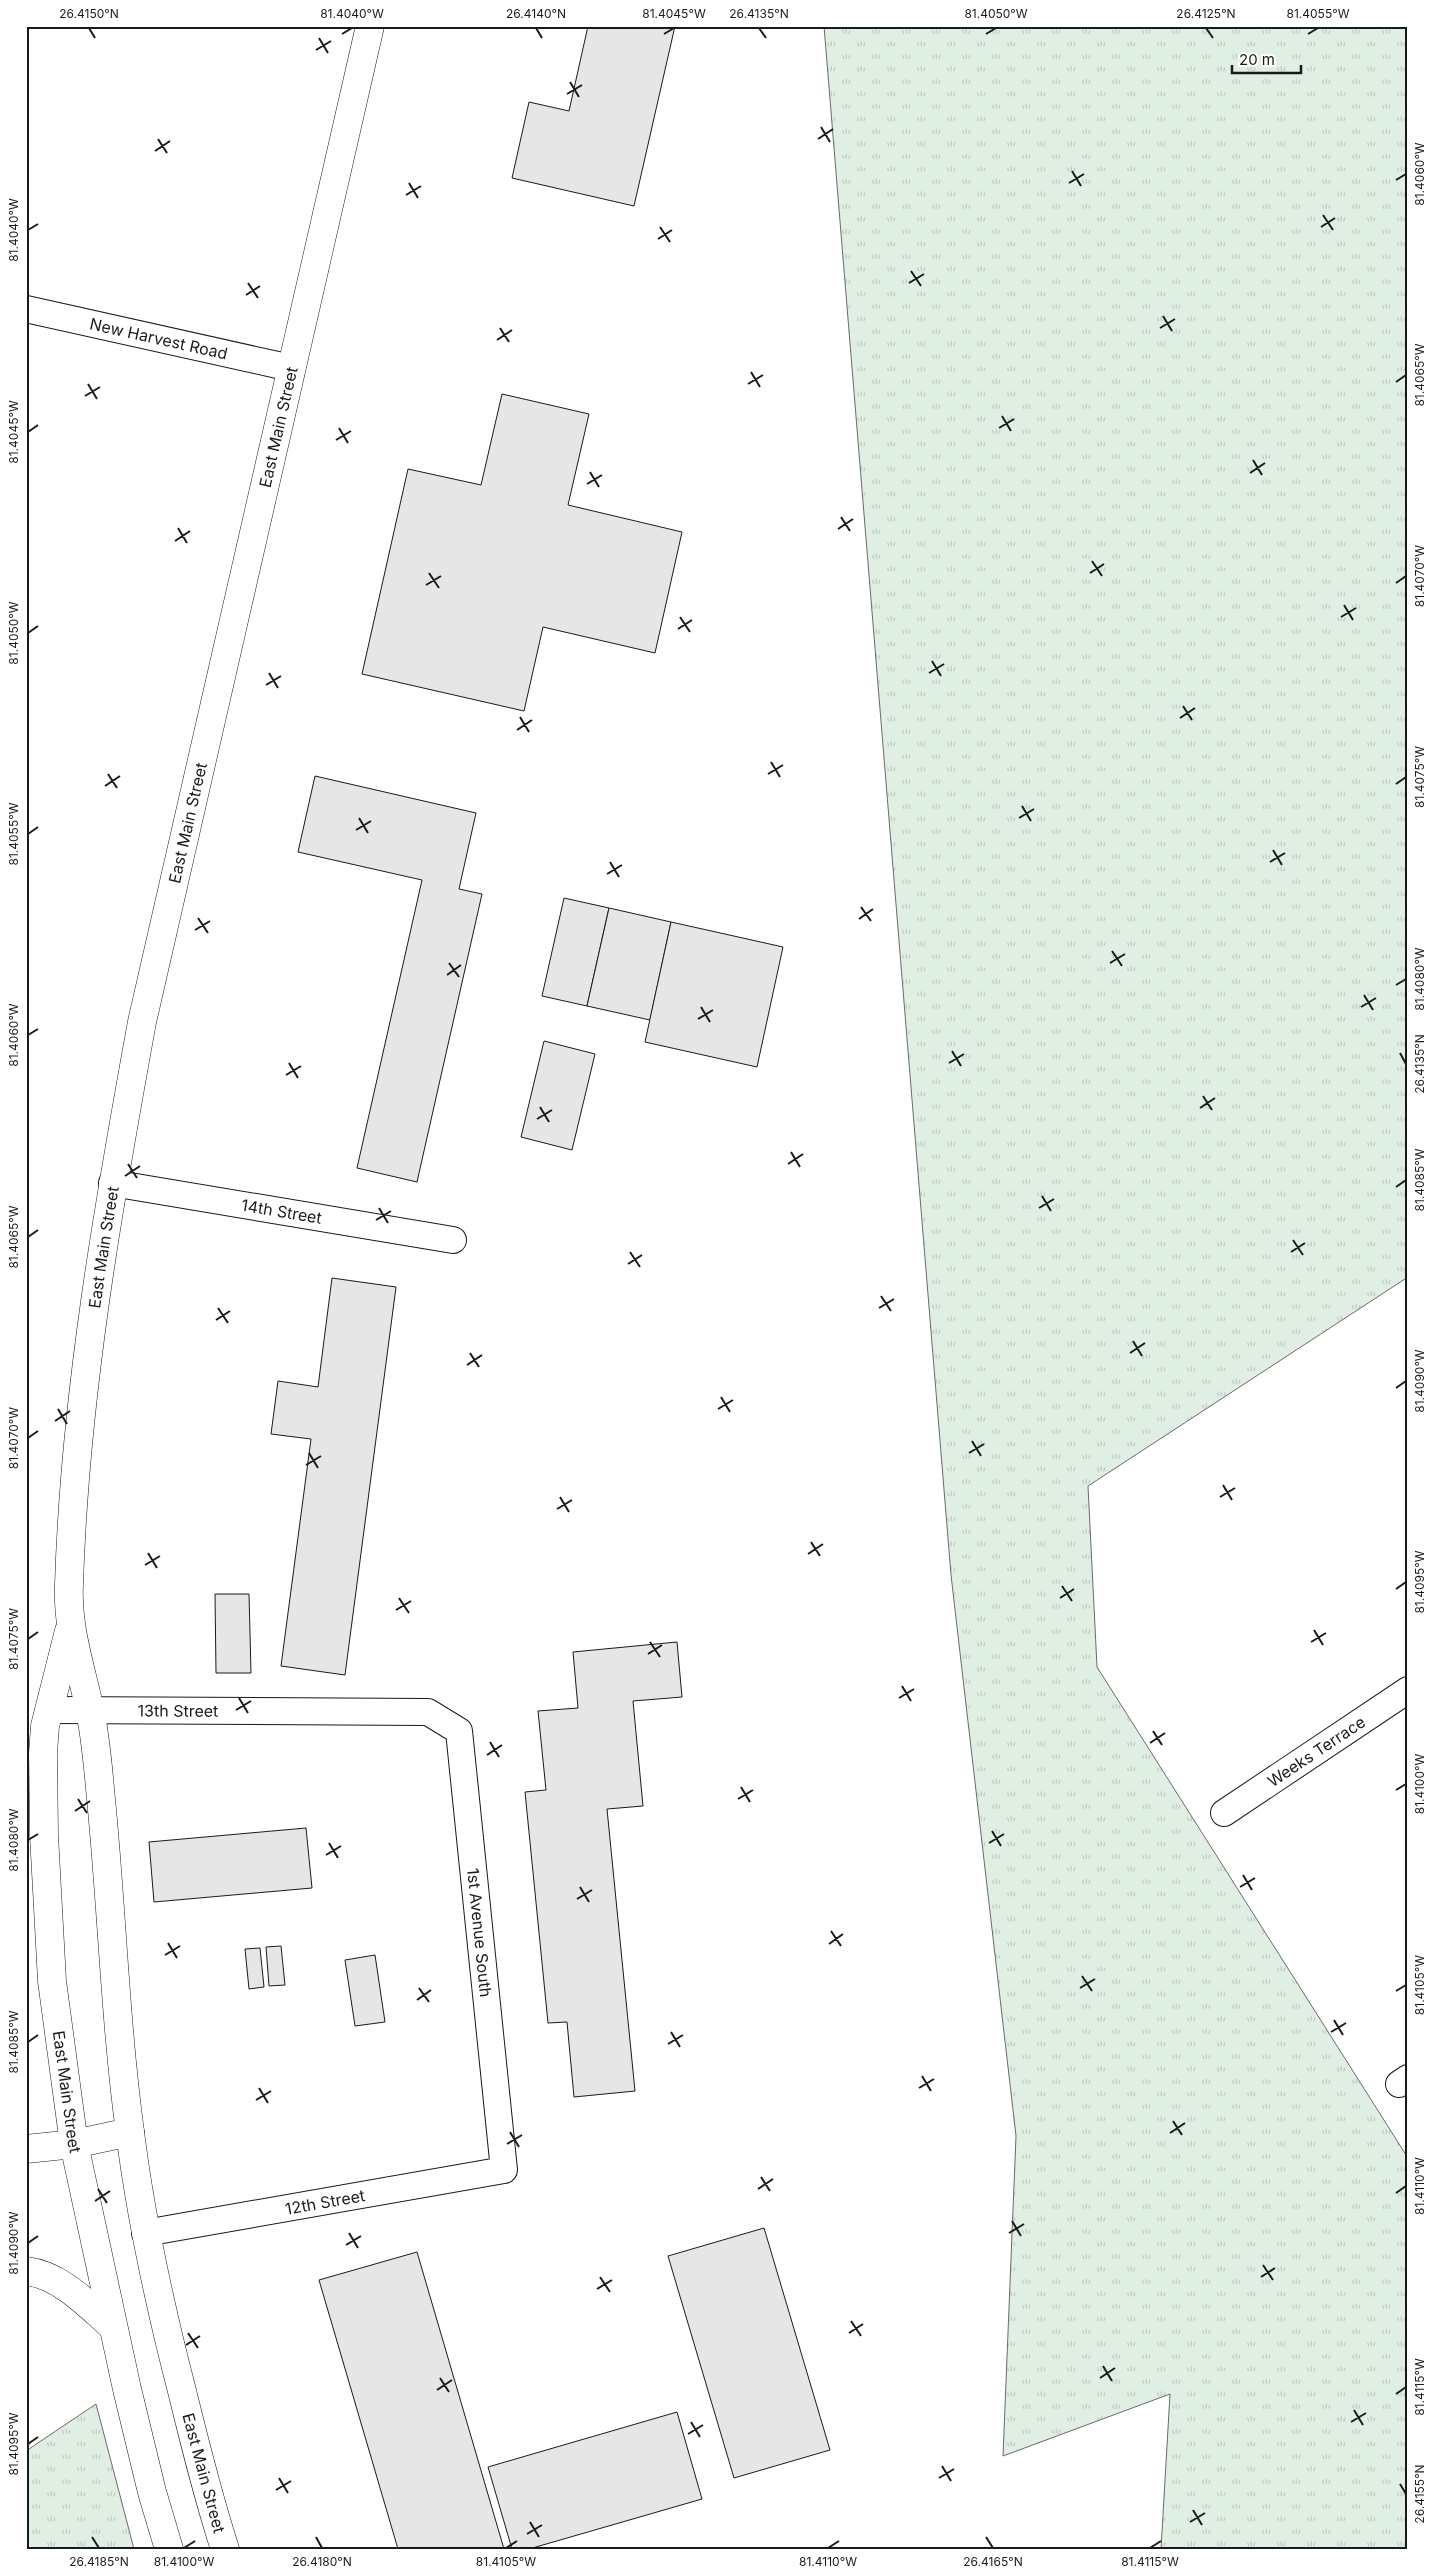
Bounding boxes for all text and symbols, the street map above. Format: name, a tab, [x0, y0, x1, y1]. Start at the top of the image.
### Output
text: 26.4150°N	[59, 6, 119, 21]
text: 81.4040°W	[320, 6, 384, 21]
text: 26.4140°N	[506, 6, 566, 21]
text: 81.4045°W	[642, 6, 706, 21]
text: 26.4135°N	[729, 6, 789, 21]
text: 81.4050°W	[964, 6, 1028, 21]
text: 26.4125°N	[1176, 6, 1236, 21]
text: 81.4055°W	[1287, 6, 1350, 21]
scale bar	[1232, 42, 1300, 74]
text: 20 m	[1239, 50, 1275, 69]
text: 81.4060°W	[1412, 142, 1427, 206]
text: 81.4040°W	[6, 198, 21, 262]
street label: New Harvest Road	[88, 314, 230, 364]
text: 81.4065°W	[1412, 343, 1427, 407]
street label: East Main Street	[255, 365, 302, 489]
text: 81.4045°W	[6, 400, 21, 464]
text: 81.4070°W	[1412, 545, 1427, 607]
text: 81.4050°W	[6, 601, 21, 665]
text: 81.4075°W	[1412, 746, 1427, 808]
street label: East Main Street	[164, 760, 211, 885]
text: 81.4055°W	[6, 802, 21, 865]
text: 81.4080°W	[1412, 947, 1427, 1011]
text: 81.4060°W	[6, 1003, 21, 1067]
text: 26.4135°N	[1412, 1034, 1427, 1094]
text: 81.4085°W	[1412, 1148, 1427, 1212]
street label: East Main Street	[84, 1185, 123, 1310]
street label: 14th Street	[240, 1195, 323, 1228]
text: 81.4065°W	[6, 1205, 21, 1269]
text: 81.4090°W	[1412, 1349, 1427, 1413]
text: 81.4070°W	[6, 1407, 21, 1469]
text: 81.4095°W	[1412, 1550, 1427, 1614]
text: 81.4075°W	[6, 1608, 21, 1670]
street label: 13th Street	[138, 1700, 218, 1721]
street label: Weeks Terrace	[1264, 1711, 1369, 1791]
text: 81.4100°W	[1412, 1754, 1427, 1814]
text: 81.4080°W	[6, 1808, 21, 1872]
street label: 1st Avenue South	[463, 1867, 496, 1998]
text: 81.4105°W	[1412, 1955, 1427, 2015]
text: 81.4085°W	[6, 2010, 21, 2074]
street label: East Main Street	[49, 2029, 86, 2155]
text: 81.4110°W	[1412, 2157, 1427, 2215]
street label: 12th Street	[284, 2185, 366, 2219]
text: 81.4090°W	[6, 2211, 21, 2275]
text: 81.4115°W	[1412, 2358, 1427, 2416]
street label: East Main Street	[178, 2411, 230, 2535]
text: 81.4095°W	[6, 2412, 21, 2476]
text: 26.4155°N	[1412, 2464, 1427, 2524]
text: 26.4185°N	[69, 2554, 129, 2569]
text: 81.4100°W	[154, 2554, 214, 2569]
text: 26.4180°N	[292, 2554, 352, 2569]
text: 81.4105°W	[476, 2554, 536, 2569]
text: 81.4110°W	[799, 2554, 857, 2569]
text: 26.4165°N	[963, 2554, 1023, 2569]
text: 81.4115°W	[1121, 2554, 1179, 2569]

